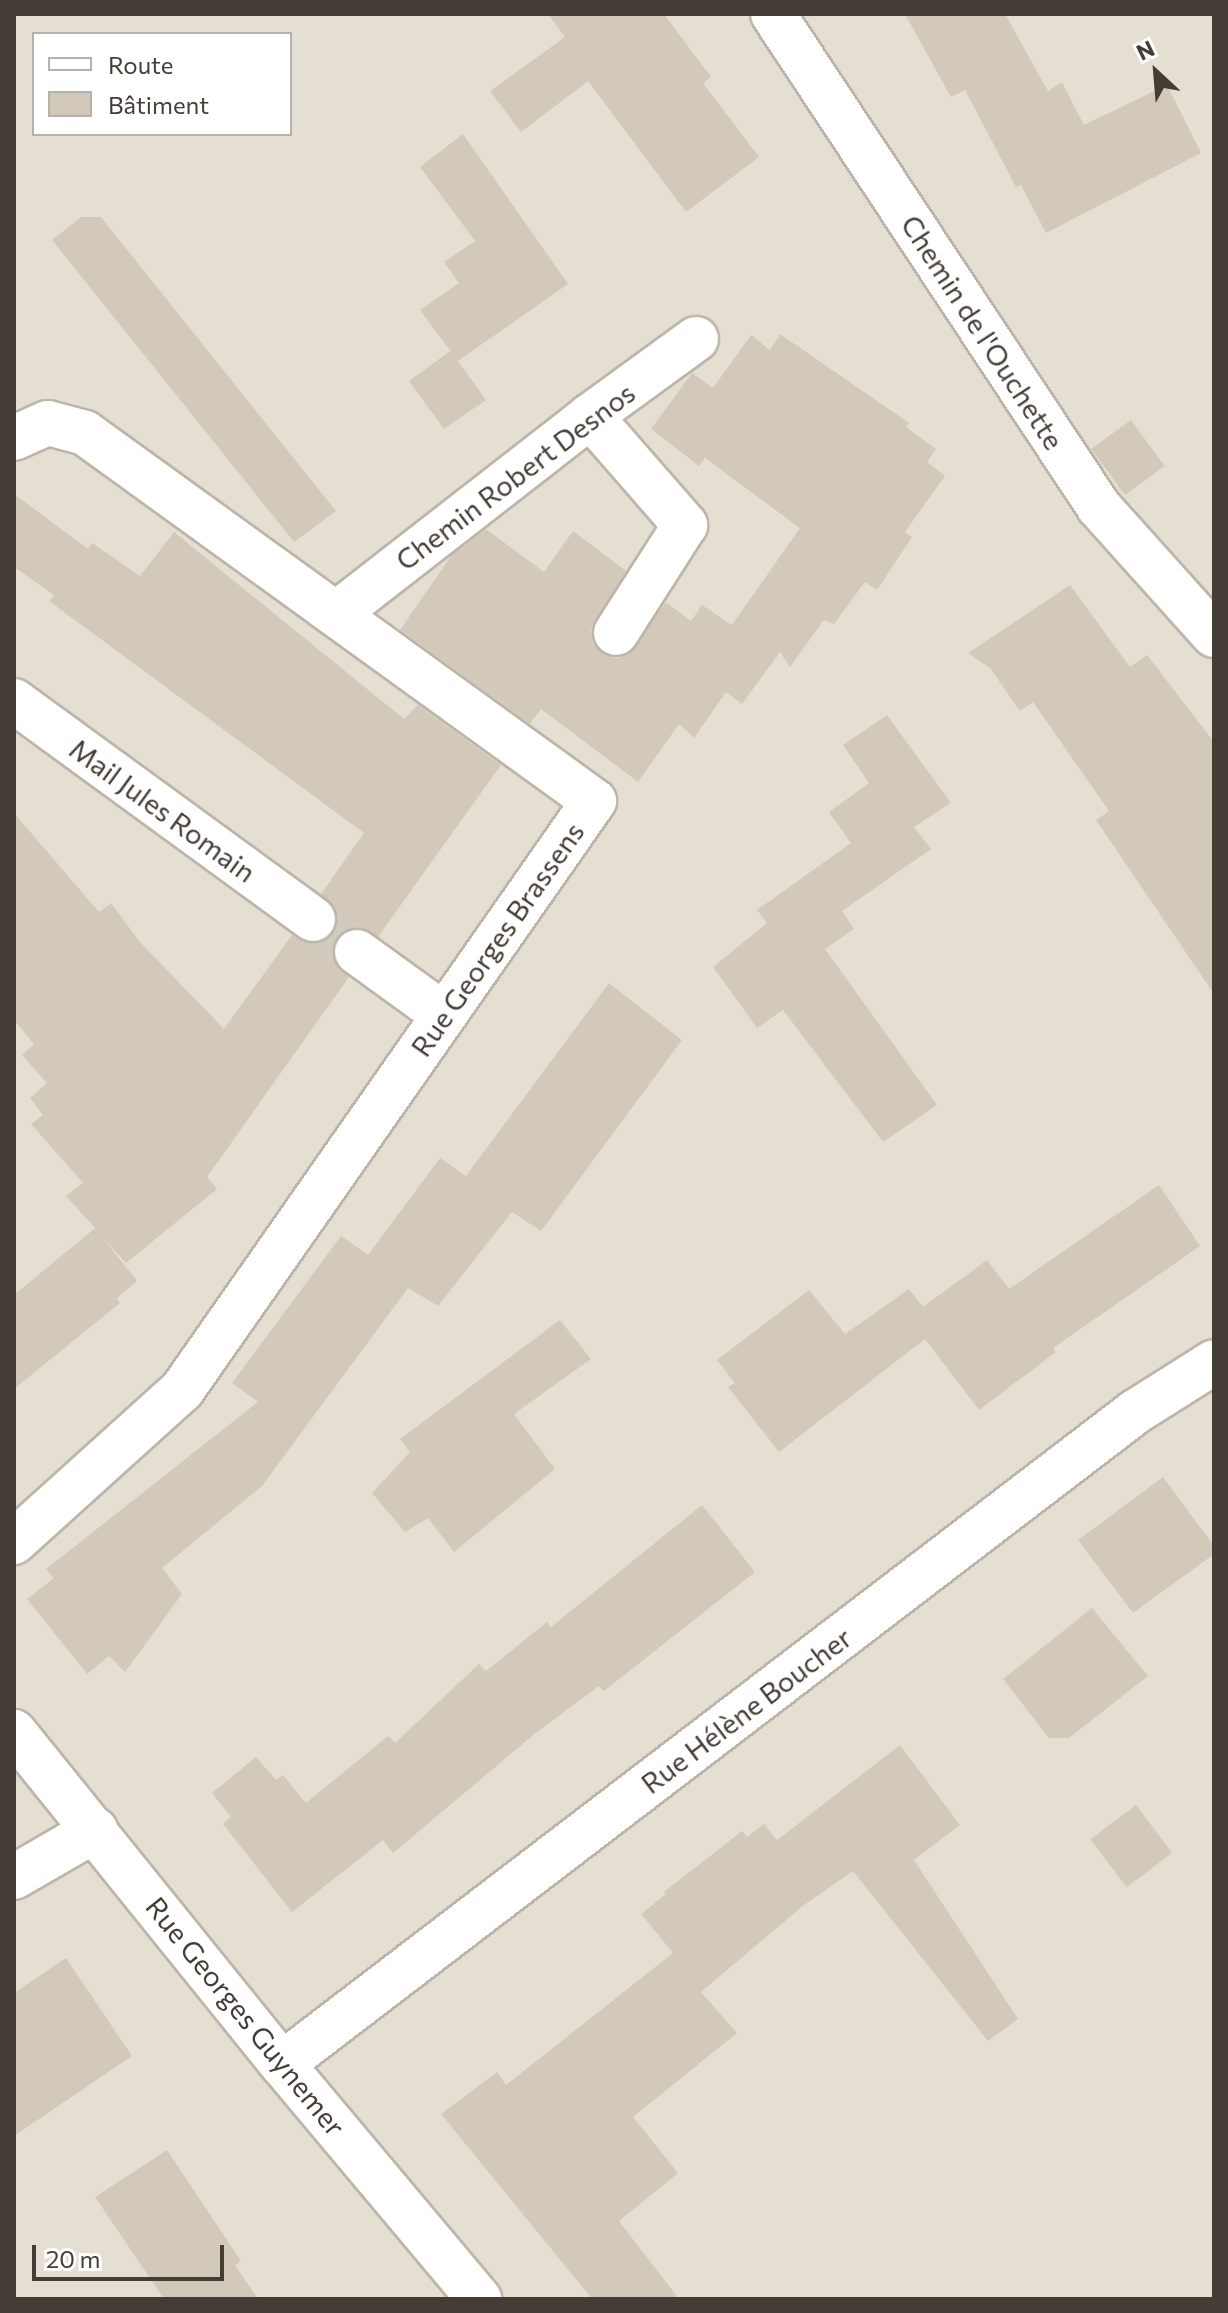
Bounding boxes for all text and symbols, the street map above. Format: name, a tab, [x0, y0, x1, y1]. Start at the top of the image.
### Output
legend	[32, 32, 292, 136]
north arrow	[1116, 32, 1196, 112]
text: N	[1132, 34, 1159, 66]
text: Route	[108, 50, 173, 79]
text: Bâtiment	[108, 90, 209, 119]
street label: Chemin de l'Ouchette	[895, 209, 1071, 455]
street label: Chemin Robert Desnos	[389, 375, 641, 577]
street label: Mail Jules Romain	[64, 731, 262, 889]
street label: Rue Georges Brassens	[404, 816, 590, 1062]
street label: Rue Hélène Boucher	[634, 1620, 858, 1800]
street label: Rue Georges Guynemer	[139, 1890, 353, 2142]
scale bar	[36, 2229, 228, 2279]
text: 20 m	[46, 2244, 100, 2273]

